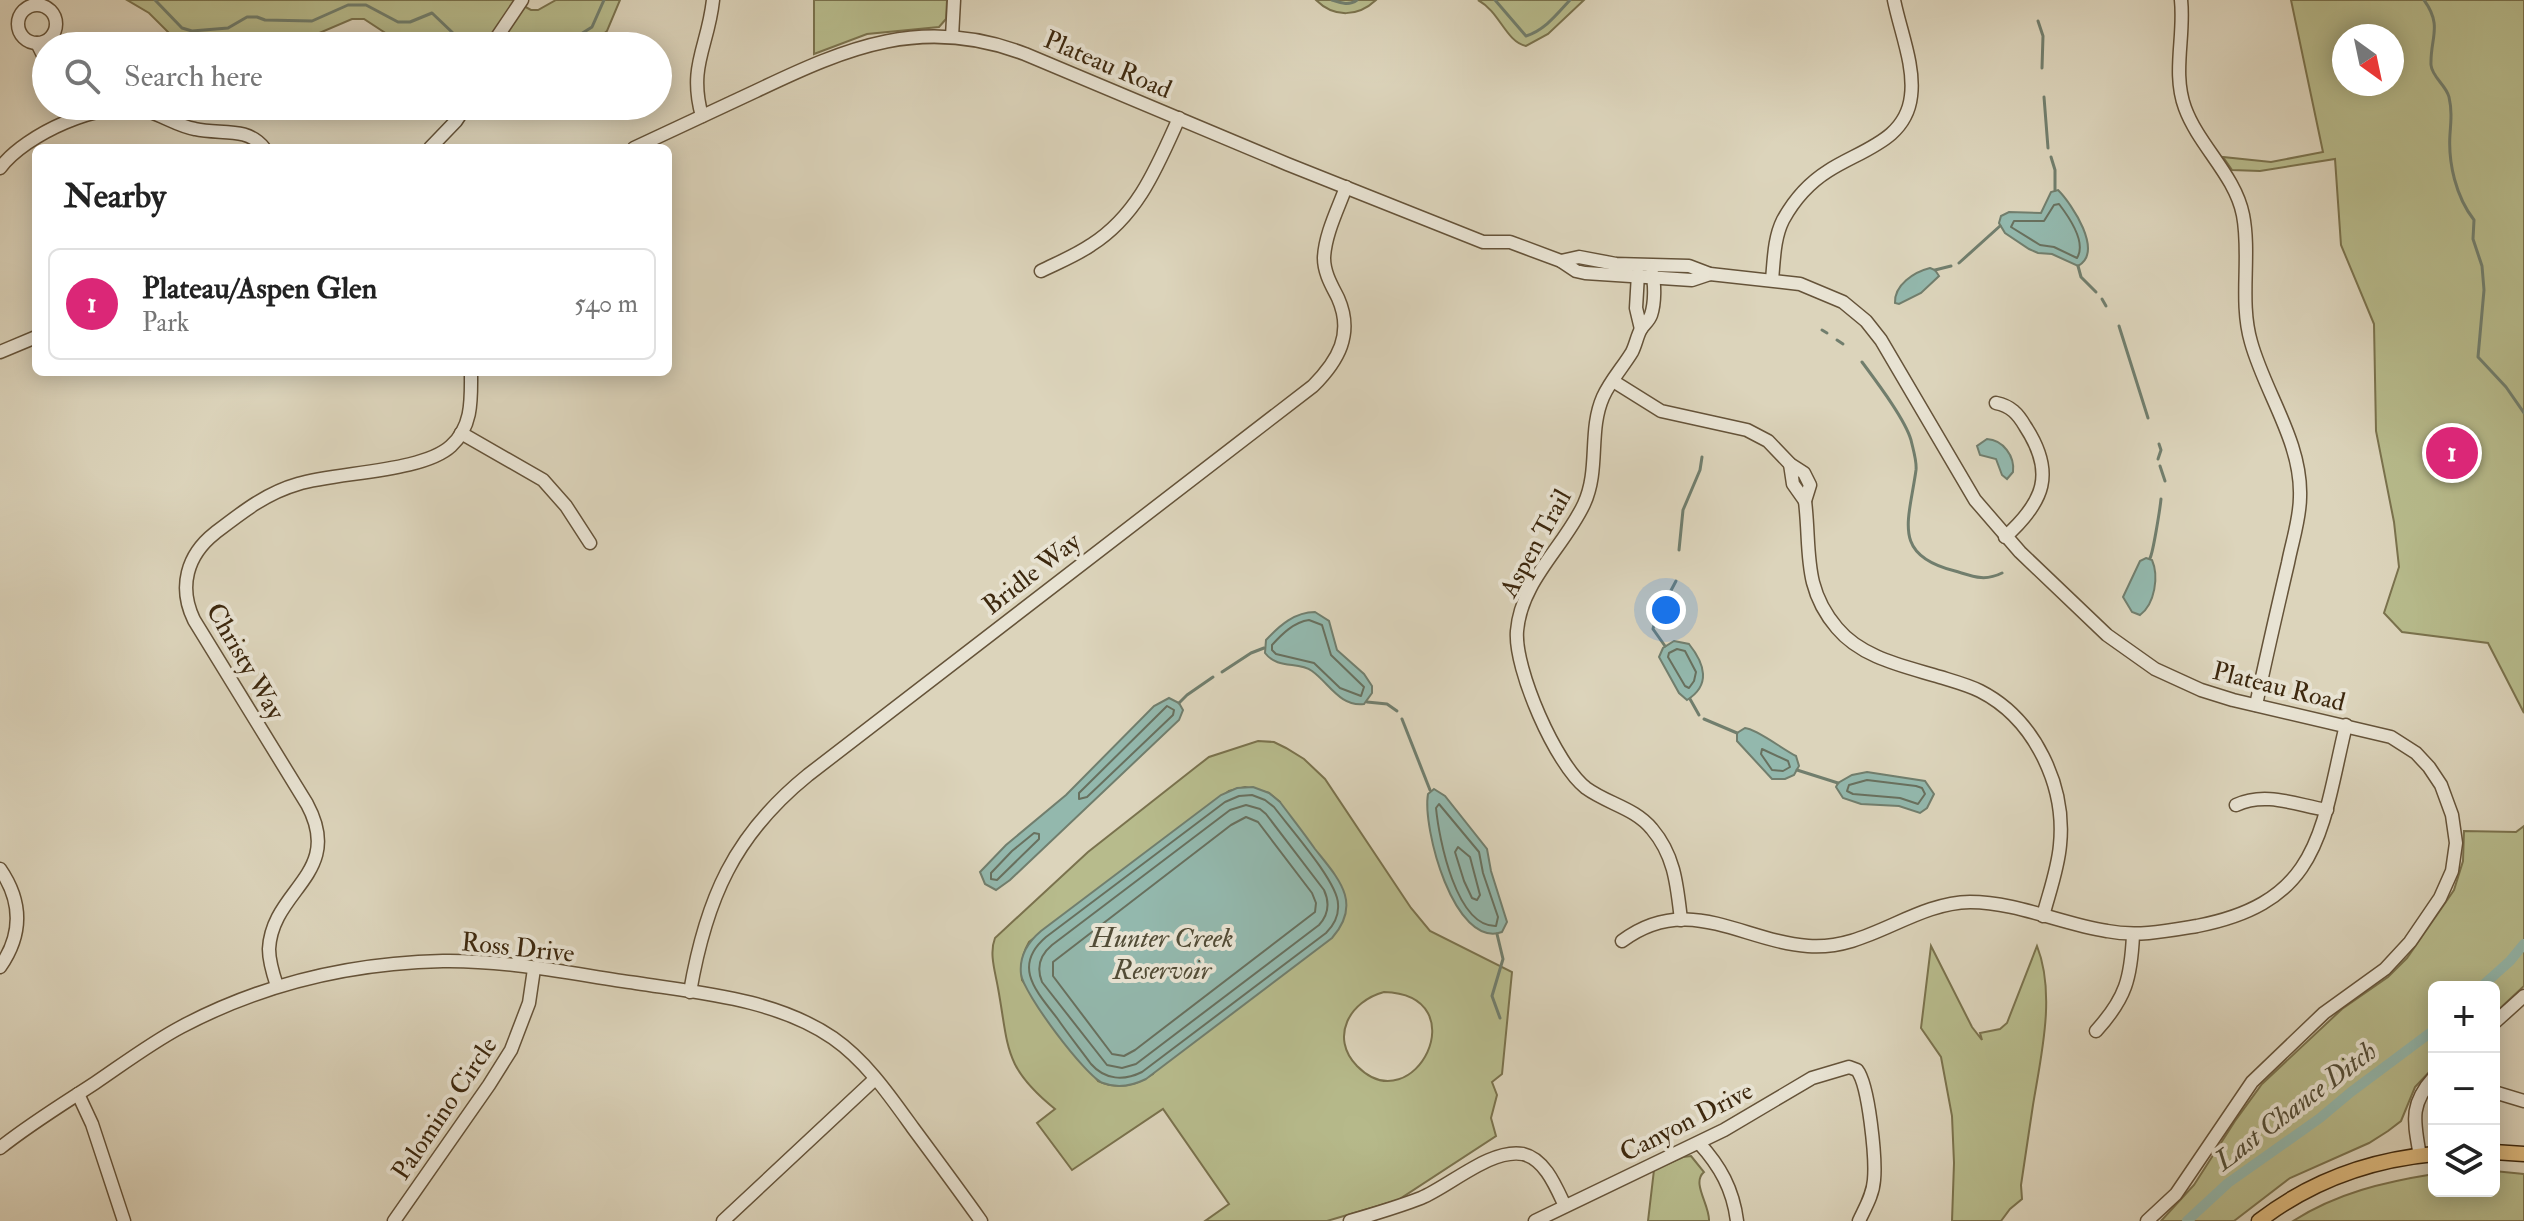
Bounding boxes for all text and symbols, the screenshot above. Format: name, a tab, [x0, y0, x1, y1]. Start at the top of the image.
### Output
street label: Plateau Road	[1039, 24, 1177, 106]
north arrow	[2332, 24, 2404, 96]
search box	[32, 32, 672, 120]
icon: search	[60, 54, 104, 98]
text: Search here	[124, 58, 263, 95]
text: Nearby	[64, 175, 166, 218]
text: Plateau/Aspen Glen	[142, 270, 377, 307]
text: 1	[87, 288, 97, 320]
text: 540 m	[574, 288, 638, 320]
text: Park	[142, 307, 189, 339]
pin: 1	[2426, 423, 2478, 483]
street label: Aspen Trail	[1493, 483, 1580, 605]
street label: Bridle Way	[976, 525, 1087, 622]
your location	[1646, 590, 1686, 630]
street label: Christy Way	[199, 597, 292, 726]
street label: Plateau Road	[2209, 655, 2349, 719]
water label: Hunter Creek Reservoir	[1088, 921, 1234, 988]
street label: Ross Drive	[460, 926, 576, 970]
map controls	[2428, 981, 2500, 1197]
button: +	[2428, 981, 2500, 1053]
street label: Palomino Circle	[385, 1031, 505, 1186]
water label: Last Chance Ditch	[2207, 1034, 2384, 1179]
button: −	[2428, 1053, 2500, 1125]
street label: Canyon Drive	[1615, 1075, 1758, 1169]
button: layers	[2428, 1125, 2500, 1197]

